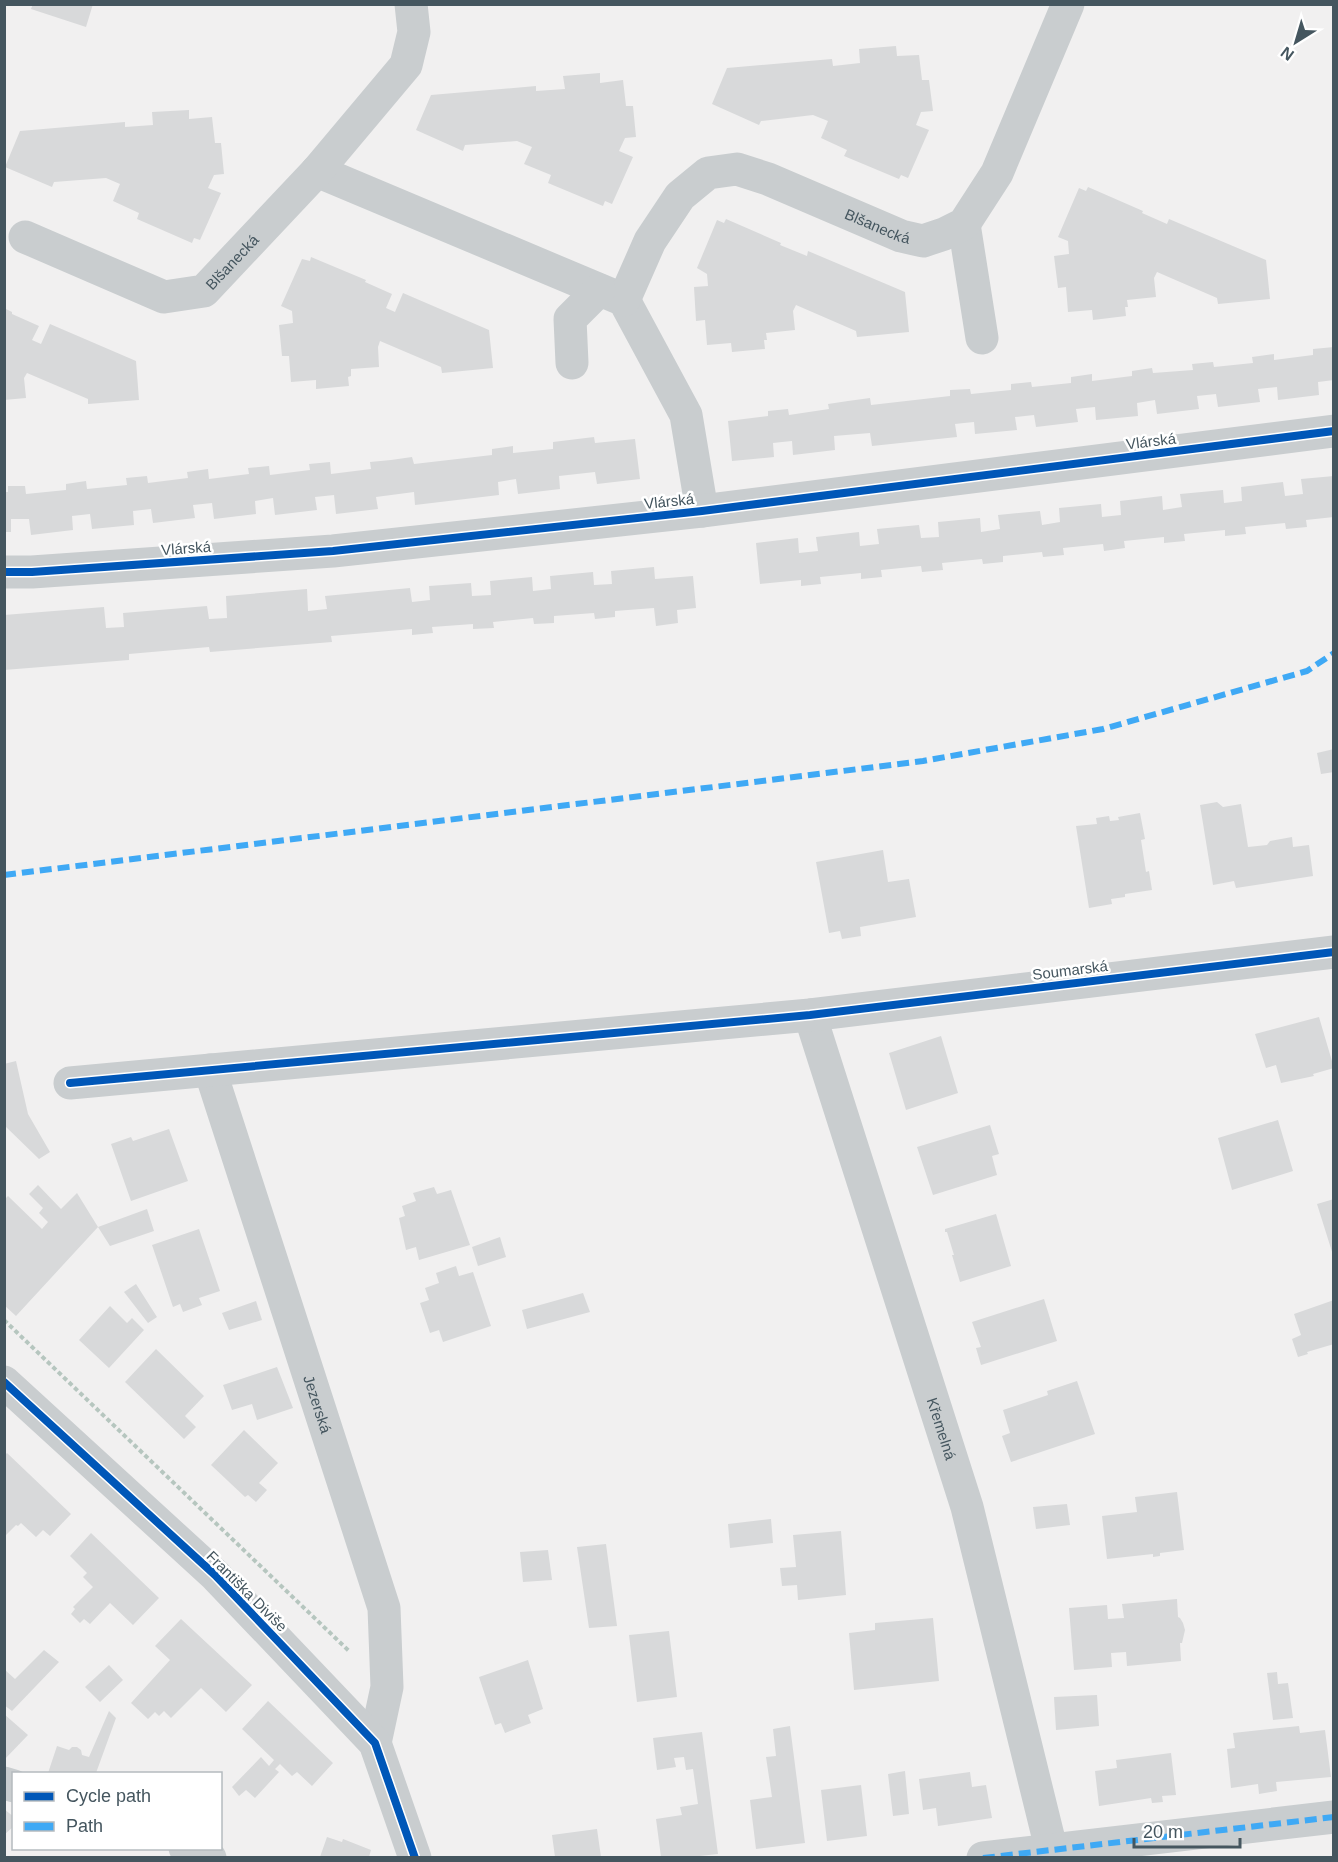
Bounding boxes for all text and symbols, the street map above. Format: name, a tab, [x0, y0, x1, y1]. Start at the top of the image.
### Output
north arrow	[1266, 12, 1326, 72]
text: N	[1278, 43, 1297, 64]
street label: Blšanecká	[843, 205, 913, 246]
street label: Blšanecká	[202, 230, 262, 293]
street label: Vlárská	[1125, 429, 1178, 452]
street label: Vlárská	[643, 490, 695, 512]
street label: Vlárská	[160, 538, 212, 558]
street label: Soumarská	[1031, 957, 1109, 983]
street label: Jezerská	[301, 1373, 336, 1436]
street label: Křemelná	[924, 1395, 960, 1462]
street label: Františka Diviše	[203, 1547, 291, 1635]
legend	[12, 1772, 222, 1850]
text: Cycle path	[66, 1786, 151, 1806]
scale bar	[1134, 1811, 1240, 1849]
text: Path	[66, 1816, 103, 1836]
text: 20 m	[1143, 1822, 1183, 1842]

